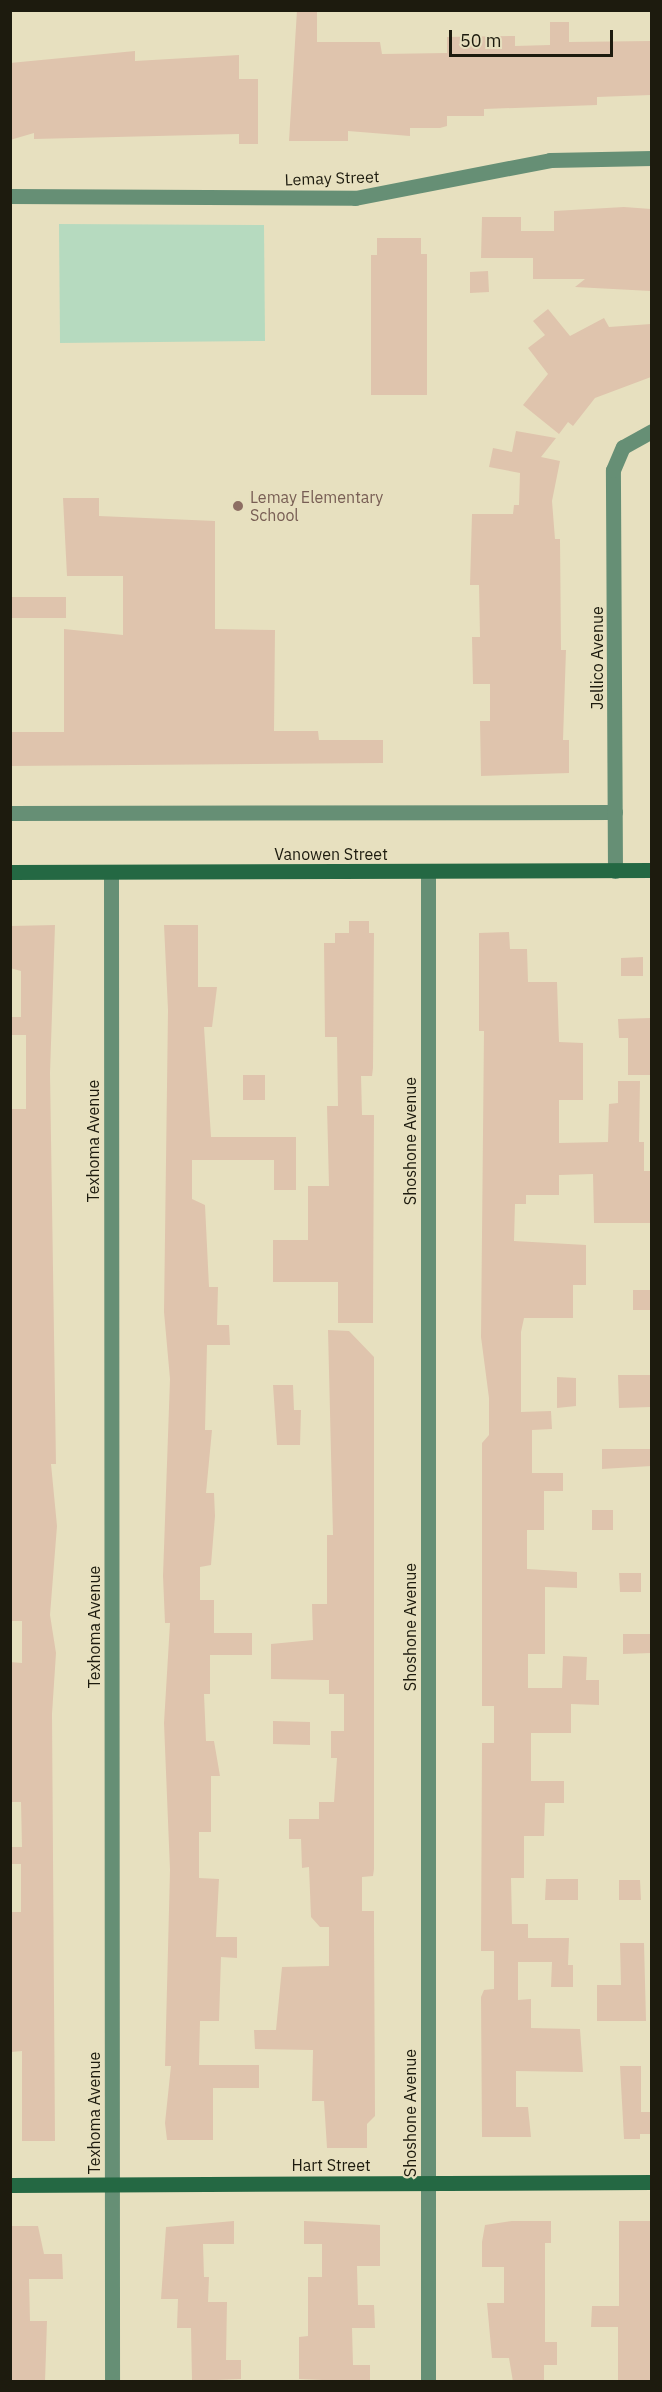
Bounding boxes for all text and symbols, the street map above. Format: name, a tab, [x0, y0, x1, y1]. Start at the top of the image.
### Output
scale bar	[452, 18, 616, 56]
text: 50 m	[460, 29, 502, 52]
street label: Lemay Street	[284, 167, 380, 189]
place label: Lemay Elementary School	[250, 487, 383, 525]
marker: Lemay Elementary School	[231, 499, 245, 513]
street label: Jellico Avenue	[587, 606, 607, 710]
street label: Vanowen Street	[274, 844, 388, 864]
street label: Shoshone Avenue	[400, 1077, 420, 1205]
street label: Texhoma Avenue	[83, 1080, 103, 1202]
street label: Shoshone Avenue	[400, 1563, 420, 1691]
street label: Texhoma Avenue	[84, 1566, 104, 1688]
street label: Shoshone Avenue	[400, 2049, 420, 2177]
street label: Texhoma Avenue	[84, 2052, 104, 2174]
street label: Hart Street	[291, 2155, 371, 2175]

